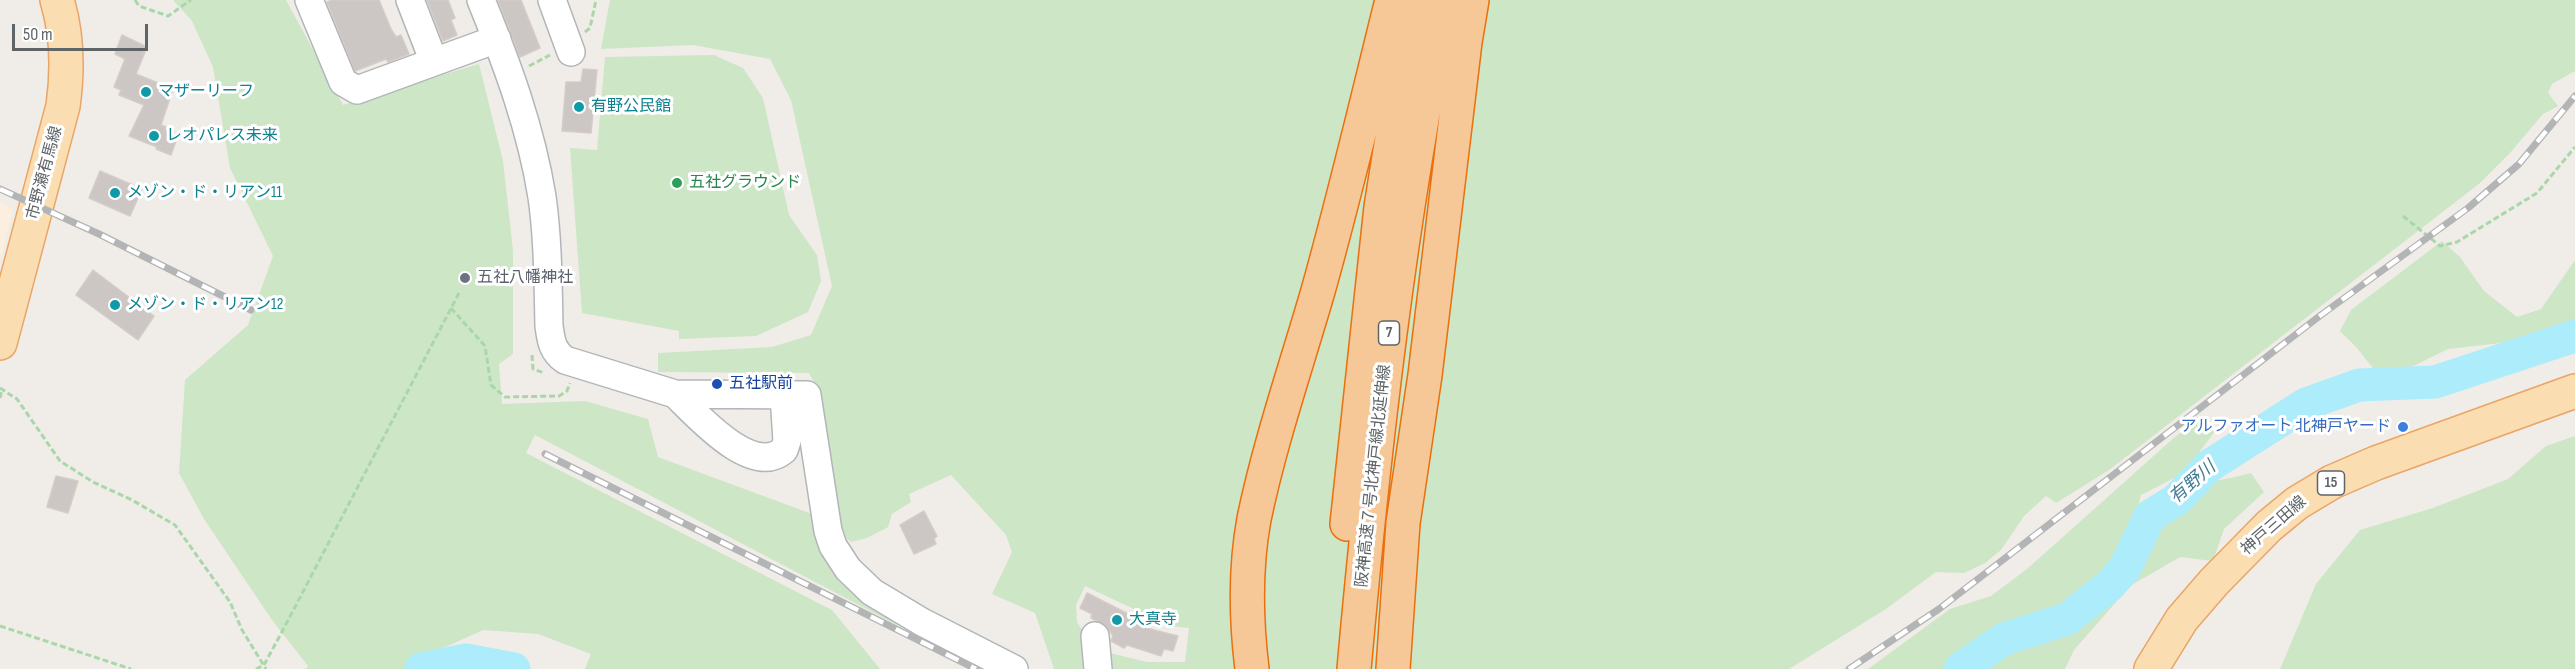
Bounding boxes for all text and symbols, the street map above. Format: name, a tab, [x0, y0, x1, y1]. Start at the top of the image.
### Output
scale bar	[15, 12, 152, 50]
text: 50 m	[23, 24, 53, 45]
place label: マザーリーフ	[158, 82, 254, 102]
marker: マザーリーフ	[139, 85, 153, 99]
place label: 有野公民館	[591, 97, 671, 117]
marker: 有野公民館	[572, 100, 586, 114]
street label: 市野瀬有馬線	[23, 124, 67, 222]
place label: レオパレス未来	[166, 126, 278, 146]
marker: レオパレス未来	[147, 129, 161, 143]
place label: 五社グラウンド	[689, 173, 801, 193]
marker: 五社グラウンド	[670, 176, 684, 190]
place label: メゾン・ド・リアン11	[127, 183, 282, 203]
marker: メゾン・ド・リアン11	[108, 186, 122, 200]
place label: 五社八幡神社	[477, 268, 573, 288]
marker: 五社八幡神社	[458, 271, 472, 285]
place label: メゾン・ド・リアン12	[127, 295, 283, 315]
marker: メゾン・ド・リアン12	[108, 298, 122, 312]
road number: 7	[1378, 321, 1400, 345]
street label: 阪神高速７号北神戸線北延伸線	[1353, 364, 1395, 588]
place label: 五社駅前	[729, 374, 793, 394]
marker: 五社駅前	[710, 377, 724, 391]
place label: アルファオート 北神戸ヤード	[2180, 417, 2391, 437]
marker: アルファオート 北神戸ヤード	[2396, 420, 2410, 434]
water label: 有野川	[2166, 457, 2220, 509]
road number: 15	[2318, 471, 2344, 495]
street label: 神戸三田線	[2238, 493, 2310, 559]
place label: 大真寺	[1129, 610, 1177, 630]
marker: 大真寺	[1110, 613, 1124, 627]

